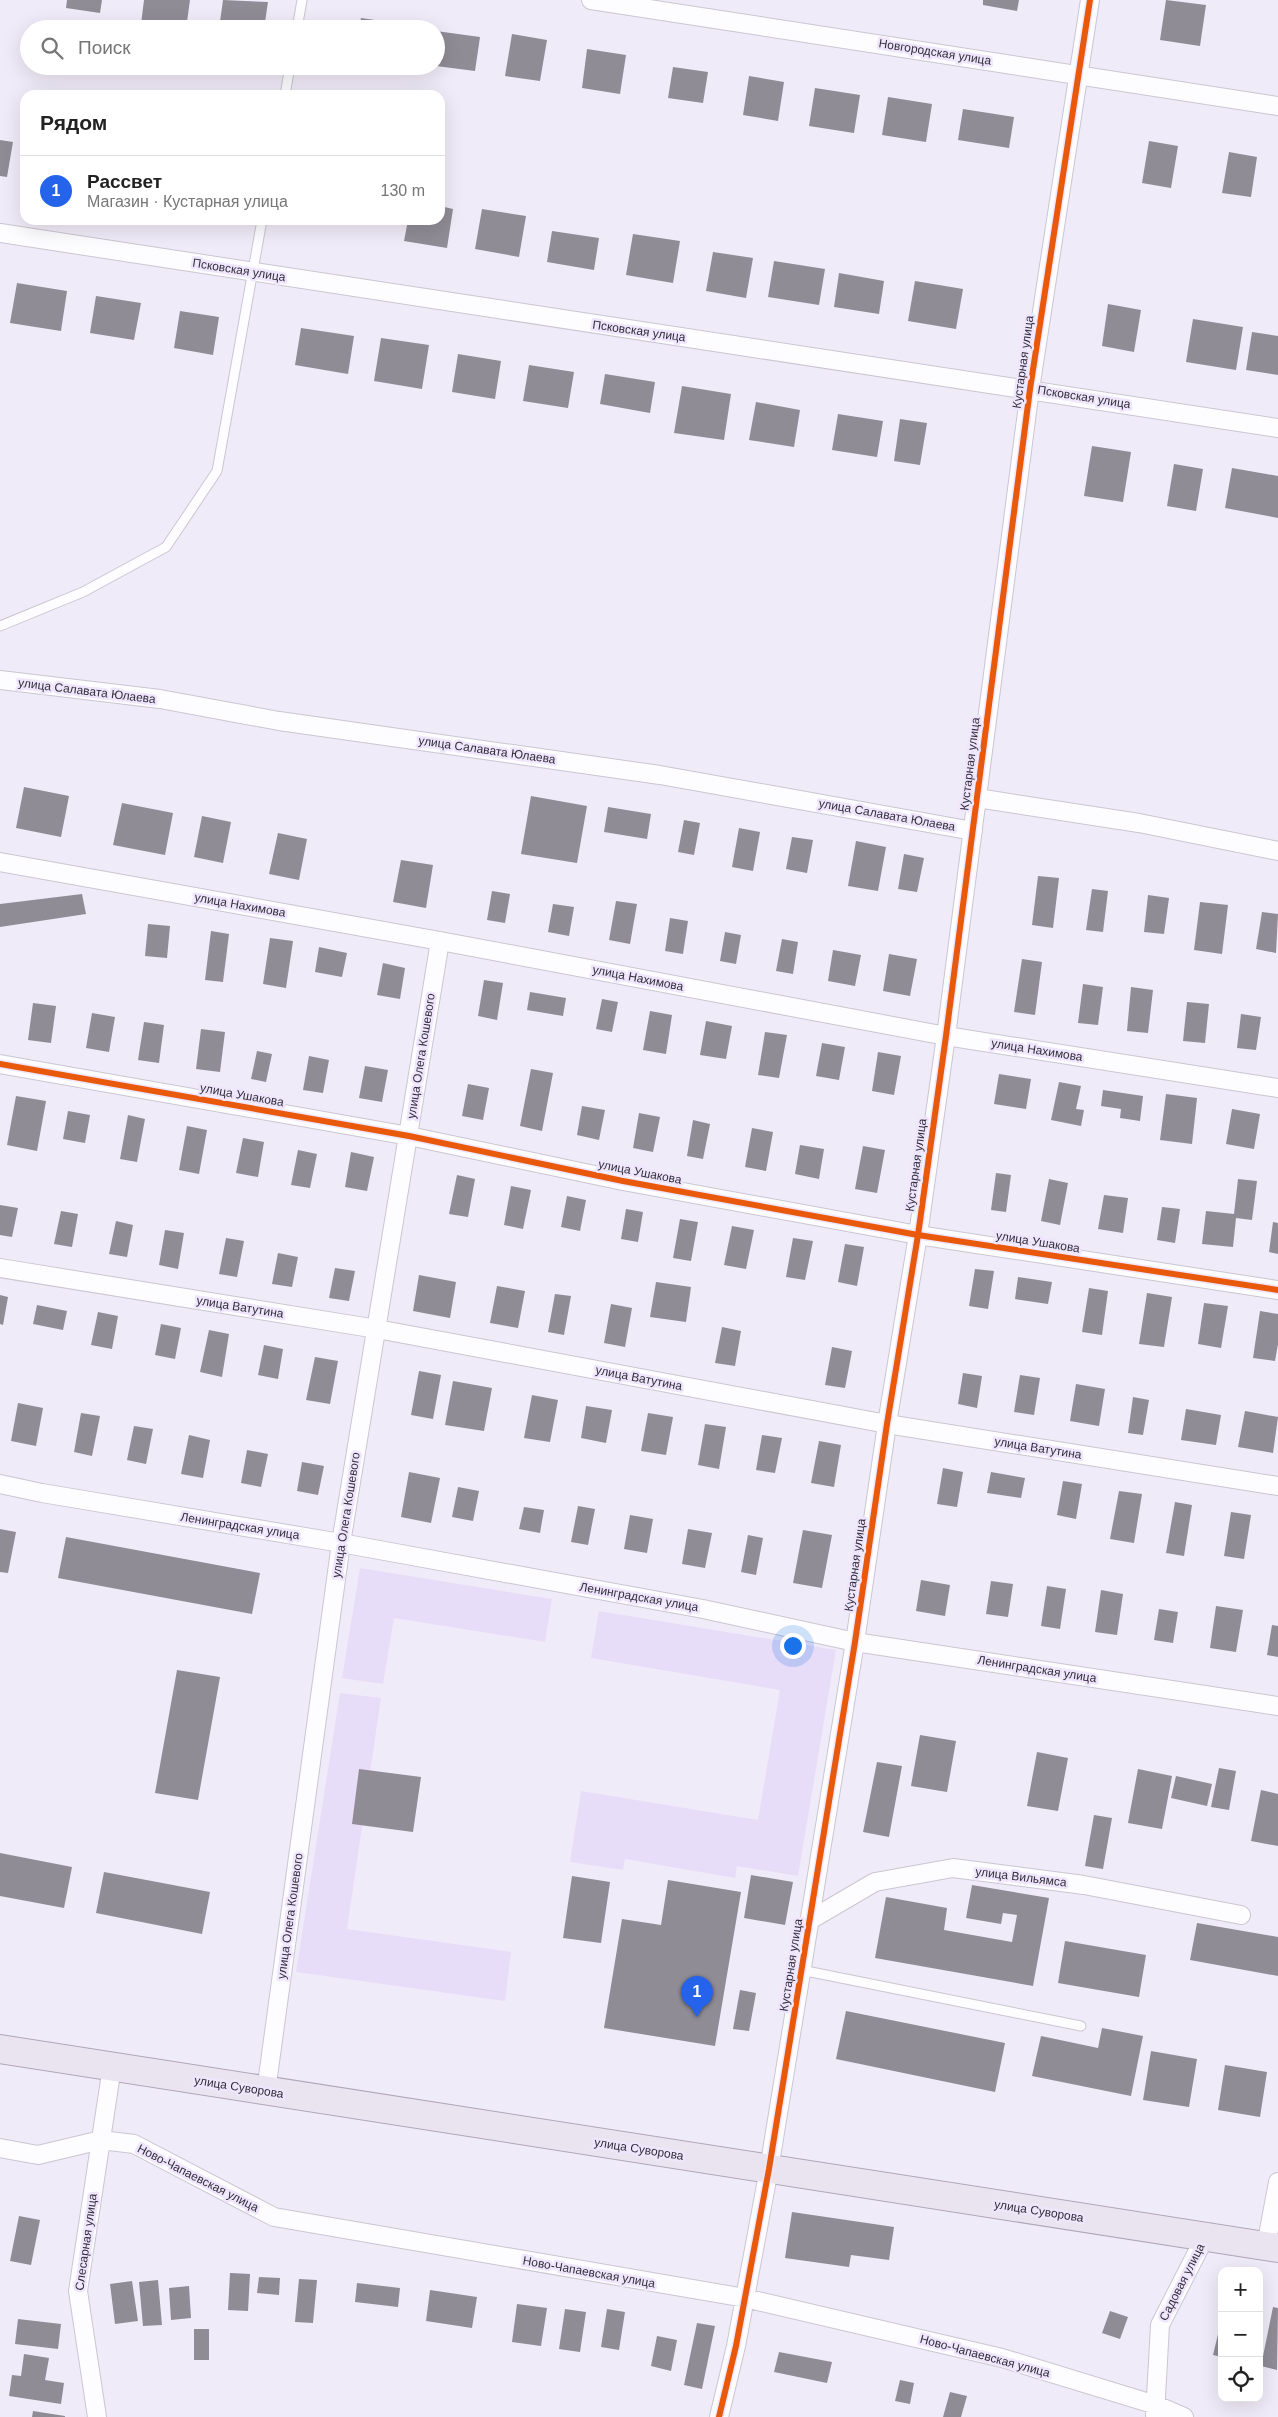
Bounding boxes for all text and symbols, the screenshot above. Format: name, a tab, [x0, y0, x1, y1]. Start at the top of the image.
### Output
search box	[20, 20, 445, 75]
icon: search	[38, 34, 66, 62]
street label: Новгородская улица	[878, 36, 993, 68]
text: Поиск	[78, 37, 131, 58]
text: Рядом	[40, 111, 107, 134]
text: Рассвет	[87, 171, 162, 192]
text: 1	[52, 182, 60, 199]
text: 130 m	[381, 182, 425, 199]
text: Магазин · Кустарная улица	[87, 193, 288, 210]
street label: Псковская улица	[192, 256, 287, 284]
street label: Кустарная улица	[1010, 314, 1036, 409]
street label: Псковская улица	[592, 318, 687, 345]
street label: Псковская улица	[1037, 383, 1132, 411]
street label: улица Салавата Юлаева	[17, 676, 157, 706]
street label: Кустарная улица	[957, 716, 983, 811]
street label: улица Салавата Юлаева	[418, 733, 557, 767]
street label: улица Салавата Юлаева	[818, 796, 957, 834]
street label: улица Нахимова	[193, 890, 287, 920]
street label: улица Нахимова	[591, 962, 685, 994]
street label: улица Олега Кошевого	[404, 992, 438, 1120]
street label: улица Нахимова	[990, 1036, 1084, 1064]
street label: улица Ушакова	[199, 1081, 285, 1109]
street label: Кустарная улица	[903, 1117, 929, 1212]
street label: улица Ушакова	[597, 1157, 683, 1187]
street label: улица Ушакова	[995, 1228, 1081, 1256]
street label: улица Ватутина	[196, 1293, 285, 1321]
street label: улица Ватутина	[595, 1363, 684, 1393]
street label: улица Ватутина	[994, 1434, 1083, 1462]
street label: улица Олега Кошевого	[329, 1451, 363, 1579]
street label: Ленинградская улица	[180, 1510, 301, 1542]
street label: Кустарная улица	[842, 1517, 868, 1612]
street label: Ленинградская улица	[579, 1580, 700, 1614]
your location	[780, 1633, 806, 1659]
street label: Ленинградская улица	[977, 1653, 1098, 1685]
street label: улица Олега Кошевого	[274, 1852, 306, 1980]
street label: улица Вильямса	[975, 1864, 1068, 1890]
street label: Кустарная улица	[777, 1917, 805, 2012]
pin: 1	[681, 1976, 713, 2017]
street label: улица Суворова	[193, 2073, 285, 2101]
street label: улица Суворова	[593, 2135, 685, 2163]
street label: Ново-Чапаевская улица	[135, 2141, 261, 2215]
street label: Слесарная улица	[72, 2192, 100, 2291]
street label: улица Суворова	[993, 2197, 1085, 2225]
street label: Садовая улица	[1156, 2241, 1208, 2323]
street label: Ново-Чапаевская улица	[522, 2253, 657, 2291]
map controls	[1218, 2267, 1263, 2402]
button: +	[1218, 2267, 1263, 2312]
button: −	[1218, 2312, 1263, 2357]
street label: Ново-Чапаевская улица	[918, 2332, 1052, 2380]
button: locate	[1218, 2357, 1263, 2402]

